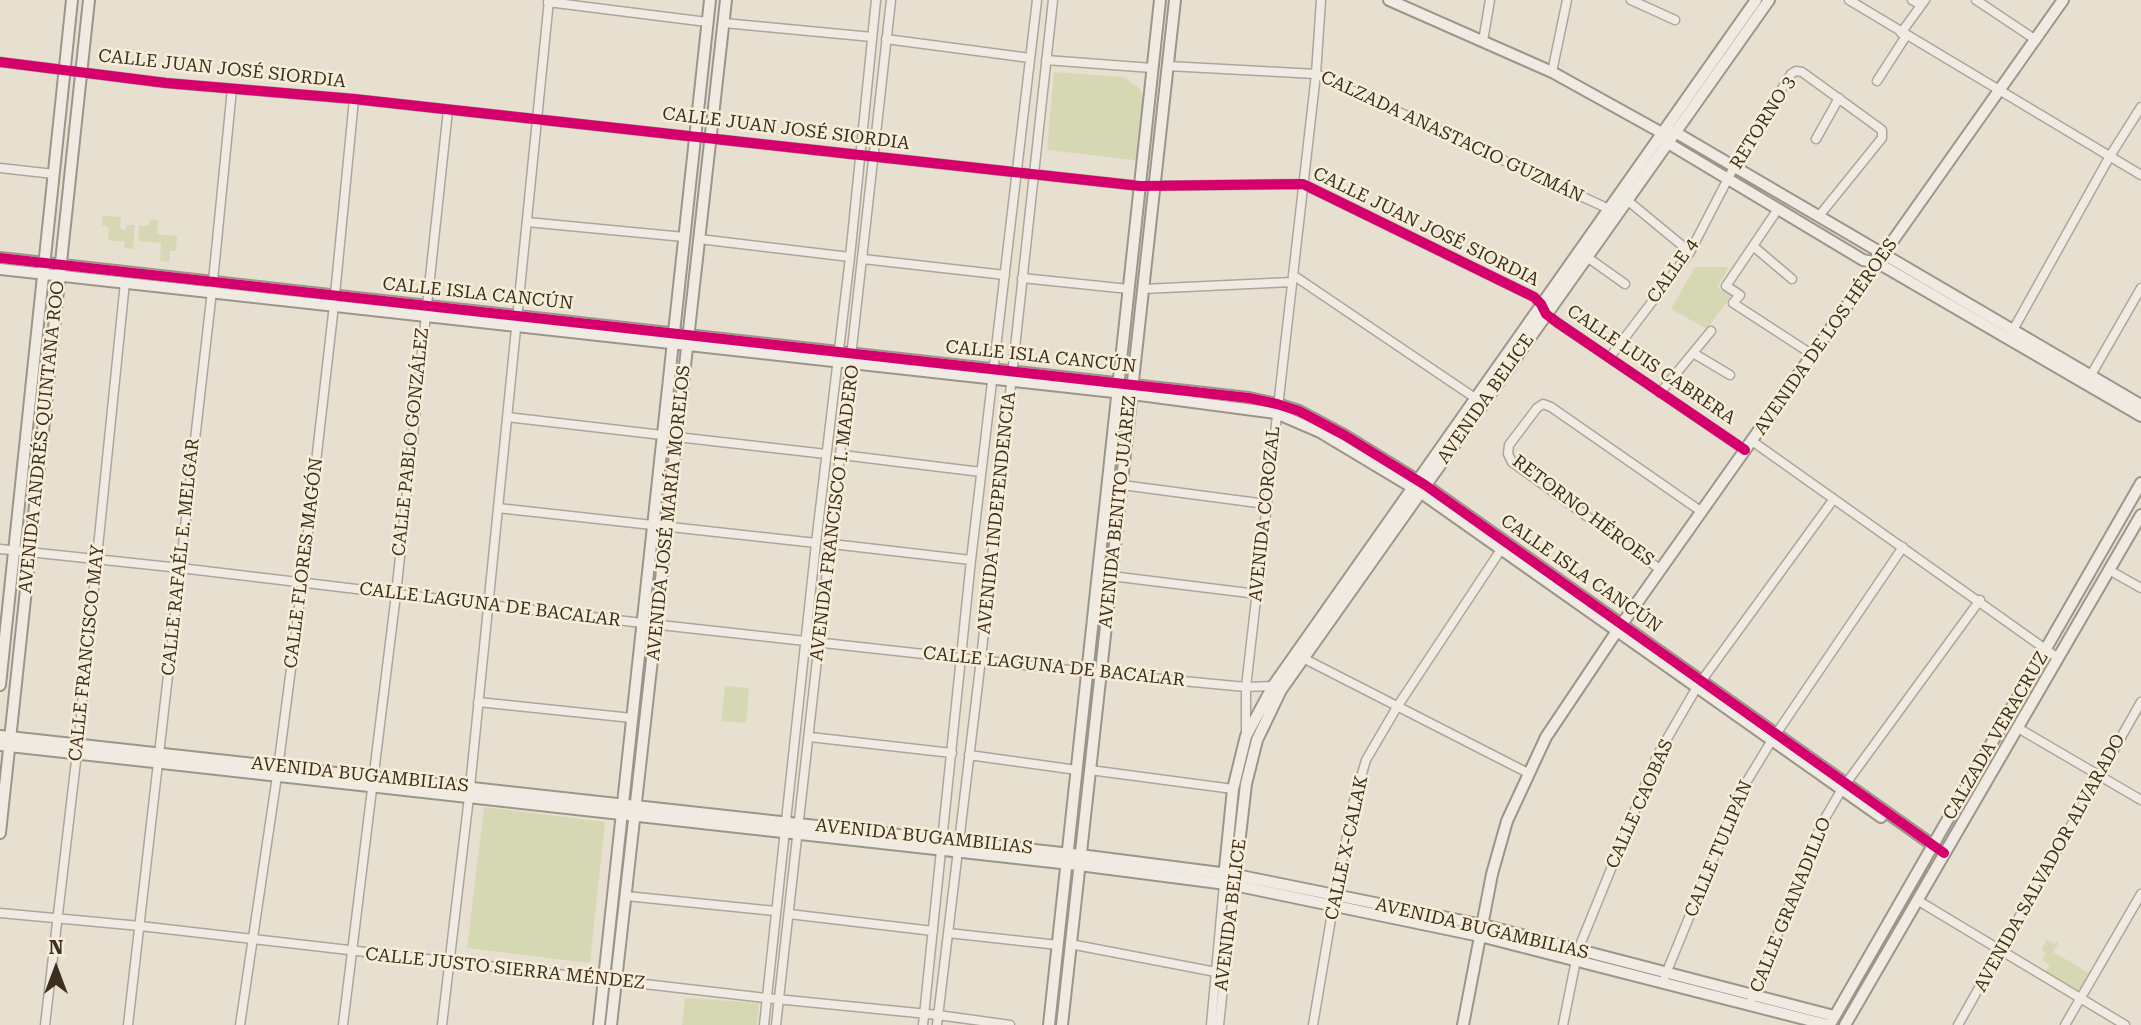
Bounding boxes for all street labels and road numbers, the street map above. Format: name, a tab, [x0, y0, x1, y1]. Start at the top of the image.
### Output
street label: CALLE JUAN JOSÉ SIORDIA	[97, 45, 347, 93]
street label: CALZADA ANASTACIO GUZMÁN	[1317, 66, 1587, 208]
street label: RETORNO 3	[1726, 72, 1800, 174]
street label: CALLE JUAN JOSÉ SIORDIA	[661, 103, 911, 155]
street label: CALLE JUAN JOSÉ SIORDIA	[1309, 163, 1543, 291]
street label: CALLE 4	[1643, 235, 1703, 307]
street label: AVENIDA DE LOS HÉROES	[1750, 235, 1902, 439]
street label: CALLE ISLA CANCÚN	[381, 273, 575, 315]
street label: AVENIDA ANDRÉS QUINTANA ROO	[15, 279, 69, 595]
street label: CALLE LUIS CABRERA	[1563, 301, 1739, 429]
street label: CALLE PABLO GONZÁLEZ	[388, 327, 434, 557]
street label: AVENIDA BELICE	[1433, 330, 1539, 468]
street label: CALLE ISLA CANCÚN	[944, 336, 1138, 378]
street label: AVENIDA JOSÉ MARÍA MORELOS	[643, 364, 695, 662]
street label: AVENIDA FRANCISCO I. MADERO	[806, 364, 864, 662]
street label: AVENIDA INDEPENDENCIA	[974, 391, 1020, 635]
street label: AVENIDA BENITO JUÁREZ	[1095, 394, 1141, 630]
street label: AVENIDA COROZAL	[1245, 425, 1285, 603]
street label: CALLE RAFAÉL E. MELGAR	[158, 437, 204, 677]
street label: RETORNO HÉROES	[1508, 451, 1658, 571]
street label: CALLE FLORES MAGÓN	[280, 456, 328, 670]
street label: CALLE ISLA CANCÚN	[1496, 510, 1666, 638]
street label: CALLE FRANCISCO MAY	[65, 544, 109, 762]
street label: CALLE LAGUNA DE BACALAR	[358, 578, 622, 632]
street label: CALLE LAGUNA DE BACALAR	[922, 643, 1186, 691]
street label: CALZADA VERACRUZ	[1939, 648, 2053, 824]
street label: AVENIDA SALVADOR ALVARADO	[1970, 730, 2130, 996]
street label: CALLE CAOBAS	[1602, 736, 1678, 872]
street label: AVENIDA BUGAMBILIAS	[250, 753, 470, 797]
street label: CALLE X-CALAK	[1321, 774, 1373, 922]
street label: CALLE TULIPÁN	[1681, 778, 1757, 920]
street label: CALLE GRANADILLO	[1746, 814, 1836, 996]
street label: AVENIDA BUGAMBILIAS	[814, 815, 1034, 859]
street label: AVENIDA BELICE	[1211, 838, 1251, 992]
street label: AVENIDA BUGAMBILIAS	[1373, 894, 1591, 964]
street label: CALLE JUSTO SIERRA MÉNDEZ	[364, 944, 646, 994]

